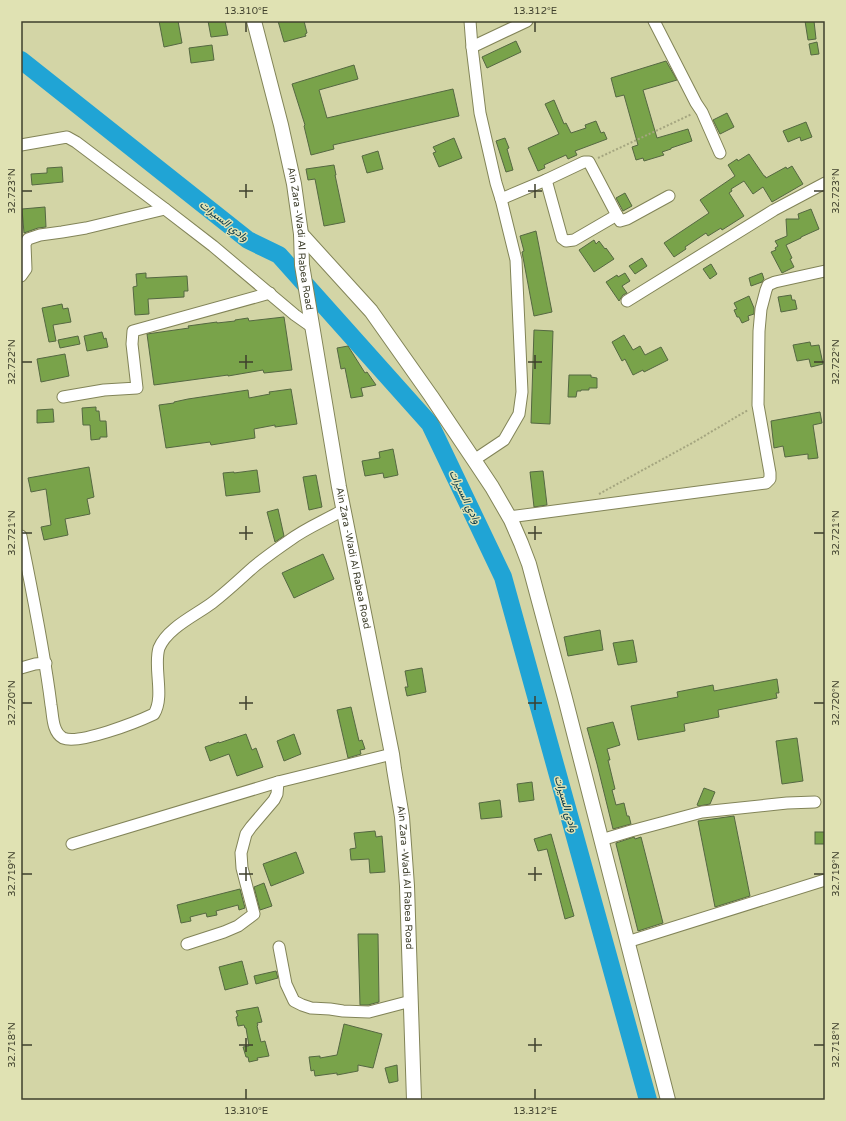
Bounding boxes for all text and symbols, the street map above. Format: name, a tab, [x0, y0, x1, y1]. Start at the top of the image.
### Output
text: 13.310°E	[224, 5, 268, 17]
text: 13.312°E	[513, 5, 557, 17]
street label: Ain Zara -Wadi Al Rabea Road	[284, 166, 315, 311]
text: 32.723°N	[6, 168, 18, 214]
text: 32.723°N	[830, 168, 842, 214]
water label: وادي السيرات	[196, 198, 251, 246]
text: 32.722°N	[6, 339, 18, 385]
text: 32.722°N	[830, 339, 842, 385]
water label: وادي السيرات	[445, 468, 484, 527]
street label: Ain Zara -Wadi Al Rabea Road	[333, 486, 373, 630]
text: 32.721°N	[6, 510, 18, 556]
text: 32.721°N	[830, 510, 842, 556]
text: 32.720°N	[6, 680, 18, 726]
text: 32.720°N	[830, 680, 842, 726]
water label: وادي السيرات	[550, 774, 580, 834]
street label: Ain Zara -Wadi Al Rabea Road	[394, 805, 415, 950]
text: 32.719°N	[6, 851, 18, 897]
text: 32.719°N	[830, 851, 842, 897]
text: 32.718°N	[6, 1022, 18, 1068]
text: 32.718°N	[830, 1022, 842, 1068]
text: 13.310°E	[224, 1105, 268, 1117]
text: 13.312°E	[513, 1105, 557, 1117]

